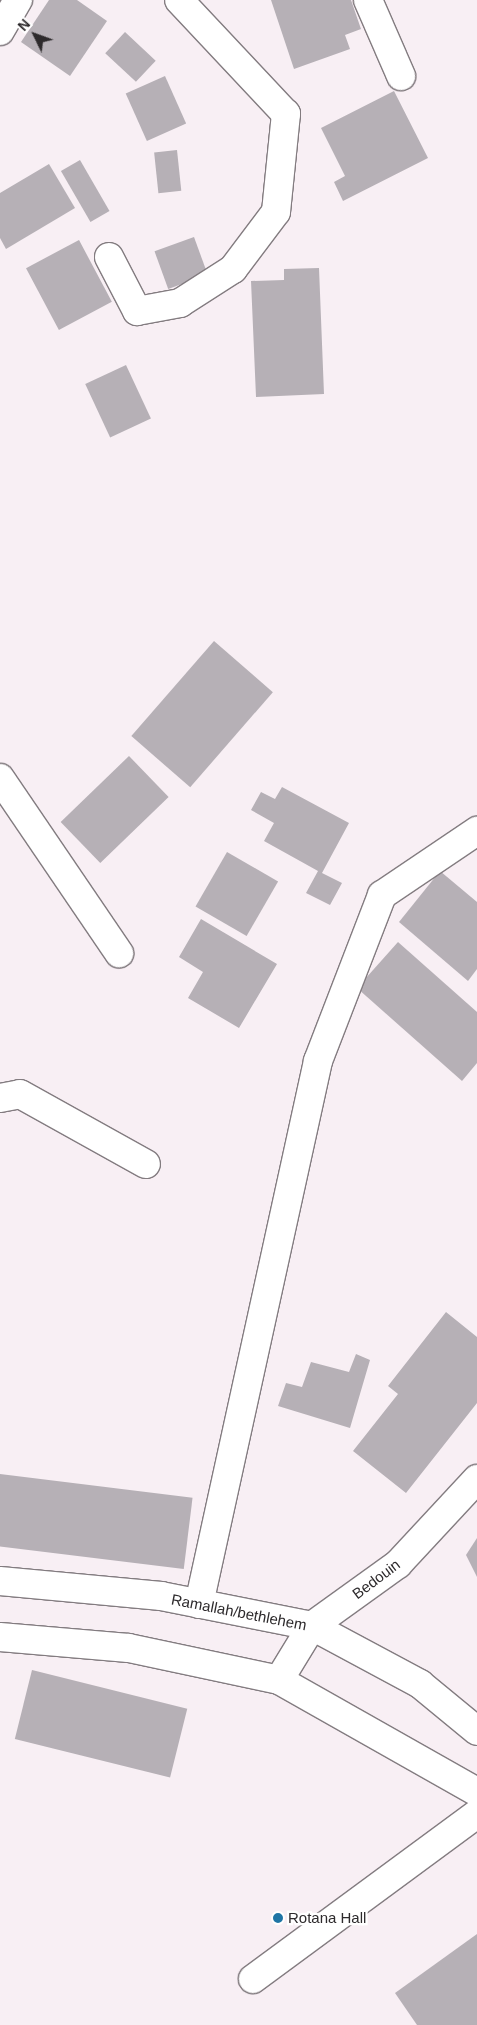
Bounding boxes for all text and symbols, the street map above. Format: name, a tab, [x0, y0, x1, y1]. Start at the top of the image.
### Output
north arrow	[10, 10, 60, 60]
text: N	[15, 16, 33, 34]
street label: Bedouin	[349, 1555, 403, 1603]
street label: Ramallah/bethlehem	[170, 1590, 308, 1634]
place label: Rotana Hall	[288, 1909, 366, 1927]
marker: Rotana Hall	[272, 1912, 284, 1924]

